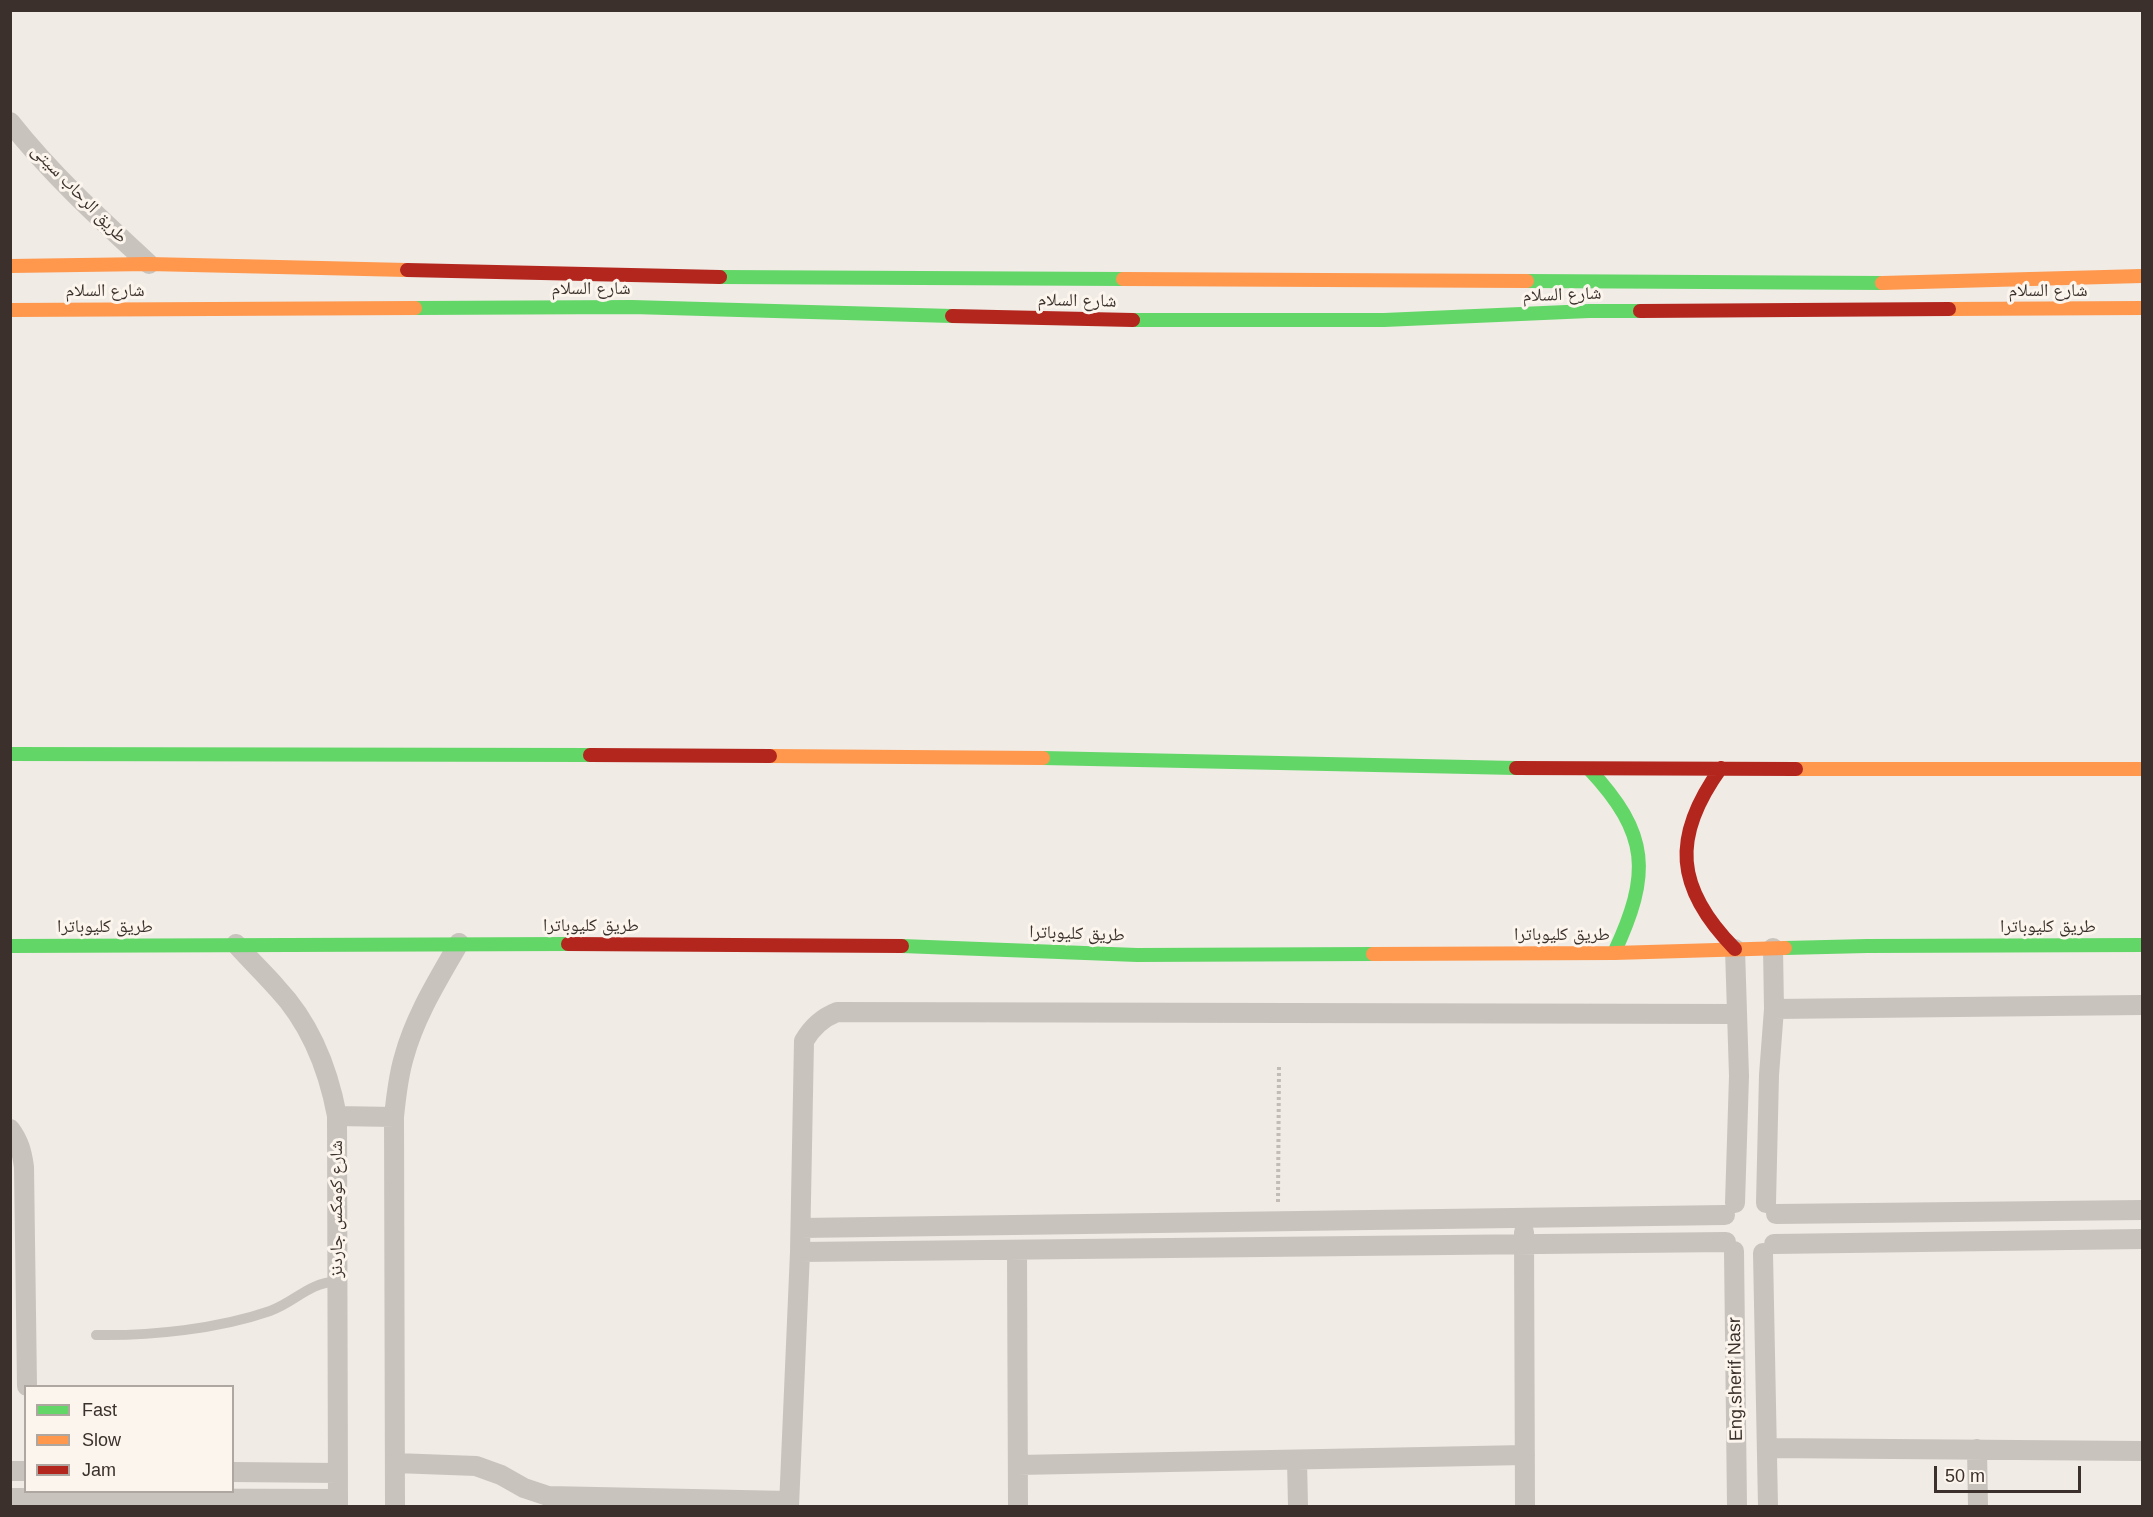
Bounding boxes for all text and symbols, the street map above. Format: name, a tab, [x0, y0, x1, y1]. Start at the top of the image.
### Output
street label: طريق الرحاب سيتى	[26, 140, 132, 248]
street label: شارع السلام	[551, 278, 631, 300]
street label: شارع السلام	[65, 280, 145, 302]
street label: شارع السلام	[2008, 280, 2088, 302]
street label: شارع السلام	[1522, 283, 1602, 307]
street label: شارع السلام	[1037, 290, 1117, 312]
street label: طريق كليوباترا	[543, 915, 639, 937]
street label: طريق كليوباترا	[57, 916, 153, 938]
street label: طريق كليوباترا	[2000, 916, 2096, 938]
street label: طريق كليوباترا	[1029, 922, 1125, 946]
street label: طريق كليوباترا	[1514, 924, 1610, 946]
street label: شارع كومكس جاردنز	[326, 1140, 348, 1278]
street label: Eng.sherif Nasr	[1724, 1317, 1748, 1441]
legend	[24, 1385, 234, 1493]
text: Fast	[82, 1400, 117, 1420]
text: Slow	[82, 1430, 121, 1450]
scale bar	[1937, 1454, 2084, 1492]
text: Jam	[82, 1460, 116, 1480]
text: 50 m	[1945, 1466, 1985, 1486]

